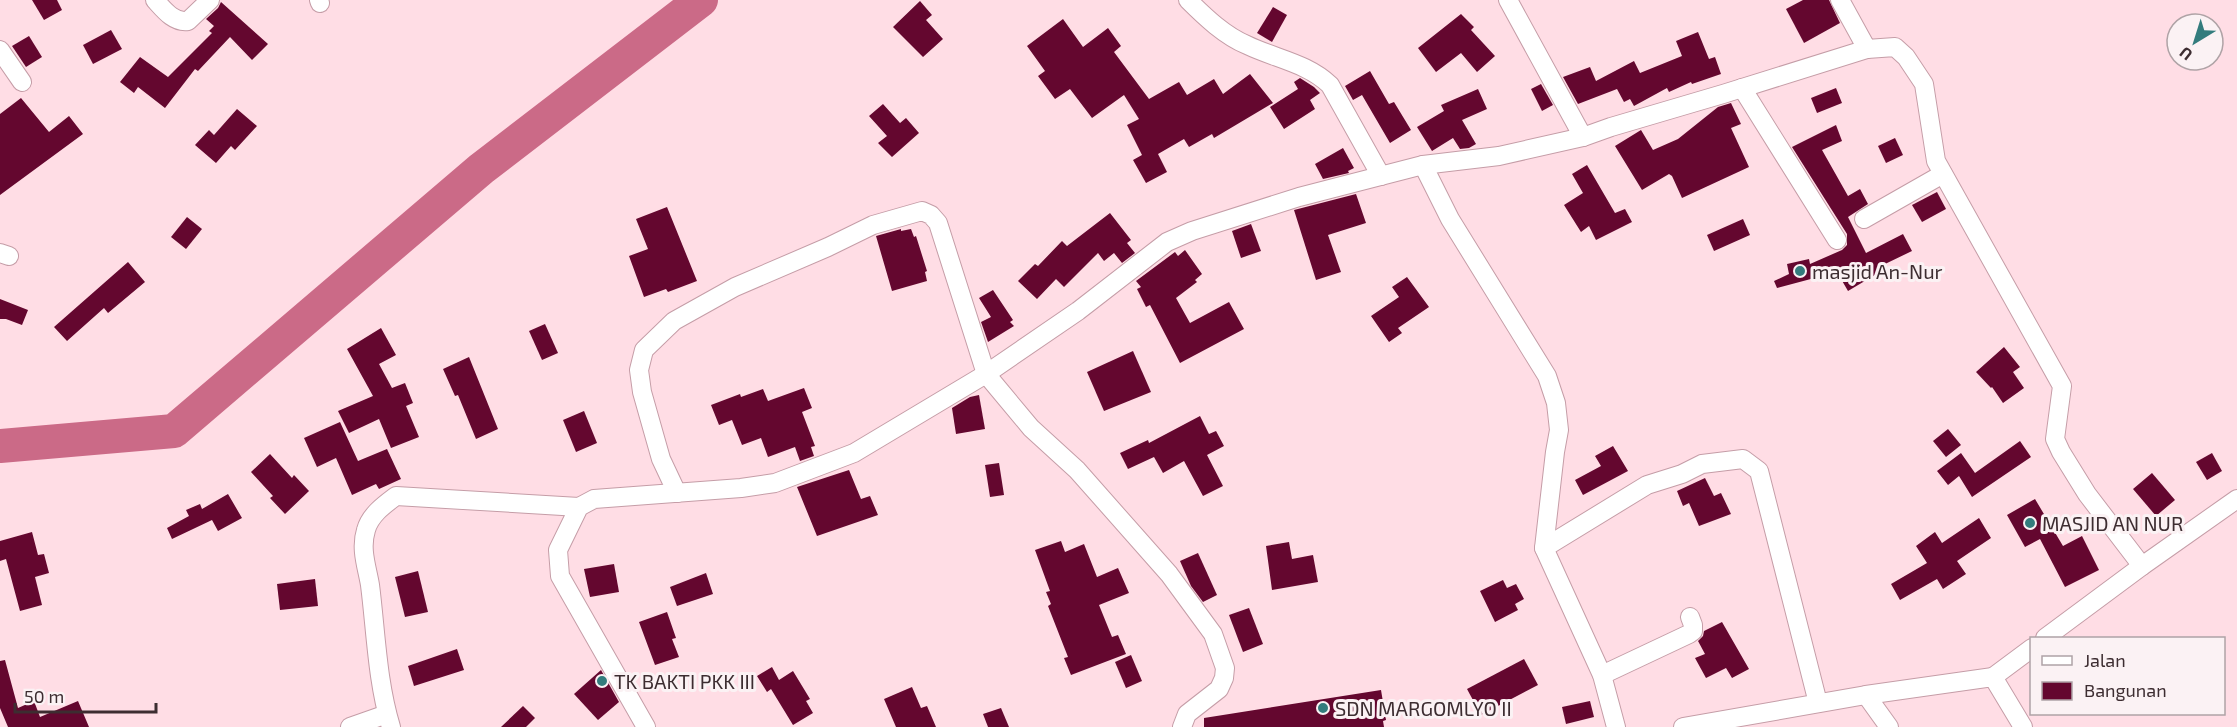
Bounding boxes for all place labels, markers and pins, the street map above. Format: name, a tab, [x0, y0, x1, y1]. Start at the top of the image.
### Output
place label: masjid An-Nur	[1812, 259, 1943, 283]
marker: masjid An-Nur	[1793, 264, 1807, 278]
place label: MASJID AN NUR	[2042, 511, 2183, 535]
marker: MASJID AN NUR	[2023, 516, 2037, 530]
place label: TK BAKTI PKK III	[614, 669, 755, 693]
marker: TK BAKTI PKK III	[595, 674, 609, 688]
place label: SDN MARGOMLYO II	[1335, 696, 1512, 720]
marker: SDN MARGOMLYO II	[1316, 701, 1330, 715]

